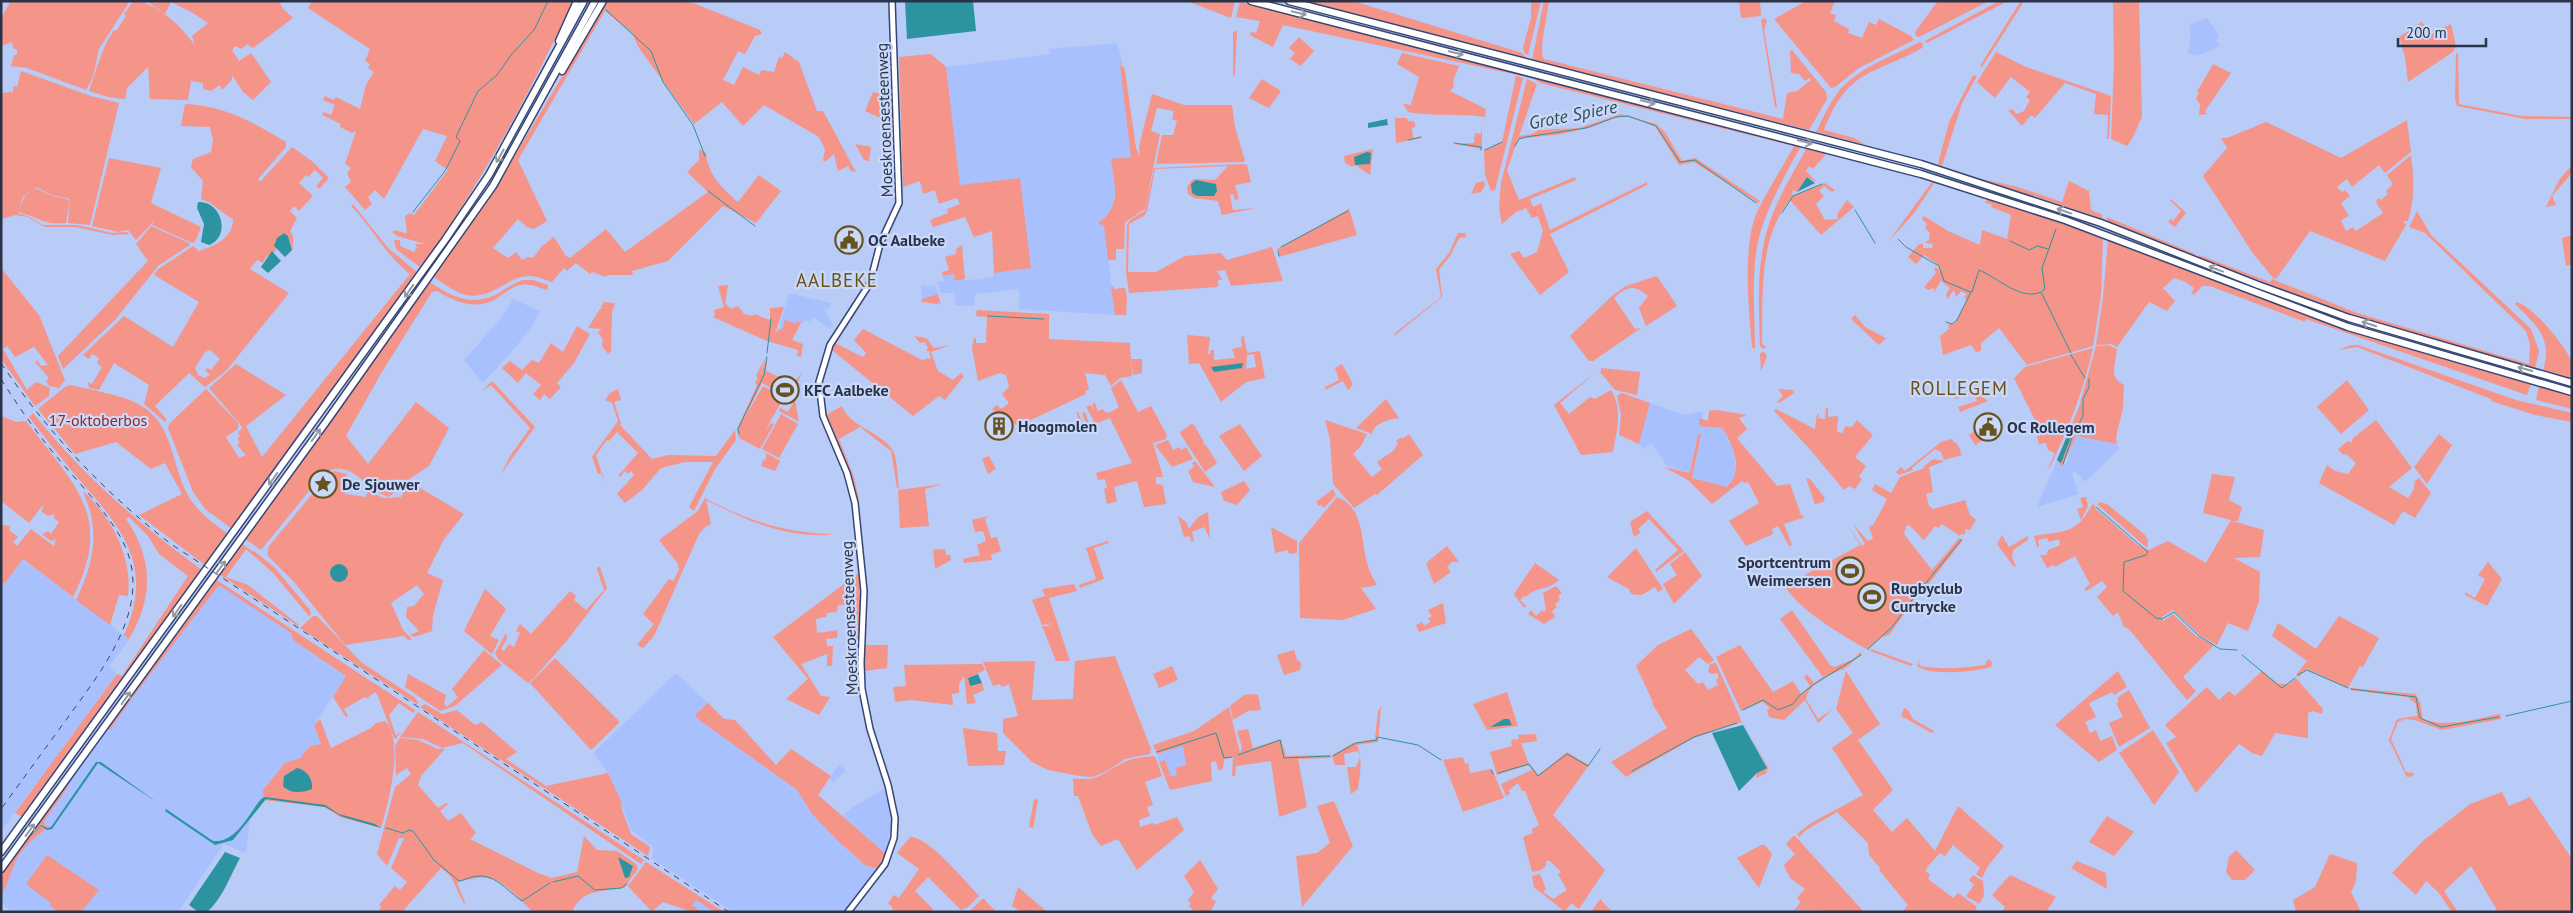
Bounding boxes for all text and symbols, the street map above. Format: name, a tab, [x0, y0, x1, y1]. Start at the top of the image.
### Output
one-way arrow	[1290, 9, 1306, 18]
scale bar	[2398, 15, 2486, 47]
text: 200 m	[2406, 23, 2447, 42]
street label: Moeskroensesteenweg	[871, 42, 897, 198]
one-way arrow	[1448, 49, 1464, 58]
water label: Grote Spiere	[1527, 95, 1620, 134]
one-way arrow	[1639, 98, 1655, 107]
one-way arrow	[1796, 138, 1812, 147]
one-way arrow	[494, 148, 504, 162]
one-way arrow	[2057, 205, 2073, 215]
public building icon: OC Aalbeke	[834, 225, 864, 255]
place label: OC Aalbeke	[868, 230, 945, 250]
one-way arrow	[2209, 263, 2224, 273]
district label: AALBEKE	[796, 268, 878, 292]
one-way arrow	[404, 283, 414, 297]
one-way arrow	[2361, 319, 2377, 328]
one-way arrow	[2517, 364, 2533, 374]
sports icon: KFC Aalbeke	[770, 375, 800, 405]
district label: ROLLEGEM	[1910, 376, 2008, 400]
place label: KFC Aalbeke	[804, 380, 889, 400]
park label: 17-oktoberbos	[49, 410, 147, 430]
building icon: Hoogmolen	[984, 411, 1014, 441]
public building icon: OC Rollegem	[1973, 412, 2003, 442]
place label: Hoogmolen	[1018, 416, 1097, 436]
place label: OC Rollegem	[2007, 417, 2095, 437]
one-way arrow	[311, 429, 322, 442]
place icon: De Sjouwer	[308, 469, 338, 499]
one-way arrow	[268, 472, 278, 486]
place label: De Sjouwer	[342, 474, 420, 494]
street label: Moeskroensesteenweg	[836, 540, 862, 696]
place label: Sportcentrum Weimeersen	[1737, 552, 1831, 590]
sports icon: Sportcentrum Weimeersen	[1835, 556, 1865, 586]
one-way arrow	[216, 560, 226, 574]
place label: Rugbyclub Curtrycke	[1891, 578, 1963, 616]
sports icon: Rugbyclub Curtrycke	[1857, 582, 1887, 612]
one-way arrow	[172, 603, 183, 617]
one-way arrow	[120, 692, 131, 705]
one-way arrow	[25, 823, 35, 837]

